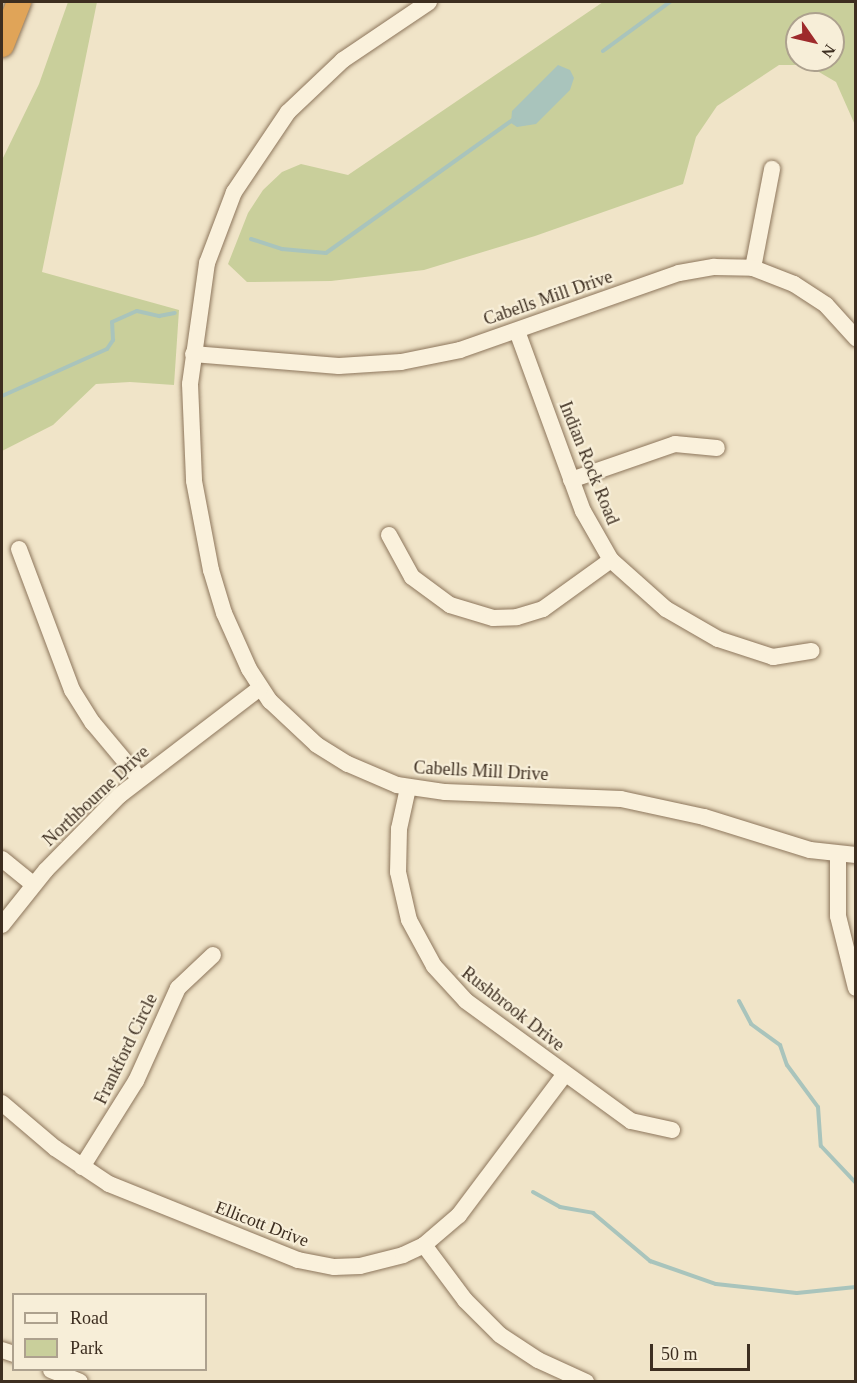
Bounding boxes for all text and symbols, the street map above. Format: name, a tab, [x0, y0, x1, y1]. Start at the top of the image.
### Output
north arrow	[785, 12, 845, 72]
text: N	[818, 42, 839, 61]
street label: Cabells Mill Drive	[481, 266, 615, 330]
street label: Indian Rock Road	[554, 398, 624, 528]
street label: Northbourne Drive	[38, 741, 154, 851]
street label: Cabells Mill Drive	[413, 757, 549, 785]
street label: Rushbrook Drive	[457, 962, 569, 1056]
street label: Frankford Circle	[90, 990, 162, 1108]
street label: Ellicott Drive	[212, 1196, 312, 1252]
legend	[12, 1293, 207, 1371]
text: Road	[70, 1308, 108, 1328]
scale bar	[653, 1332, 754, 1370]
text: Park	[70, 1338, 103, 1358]
text: 50 m	[661, 1344, 698, 1364]

